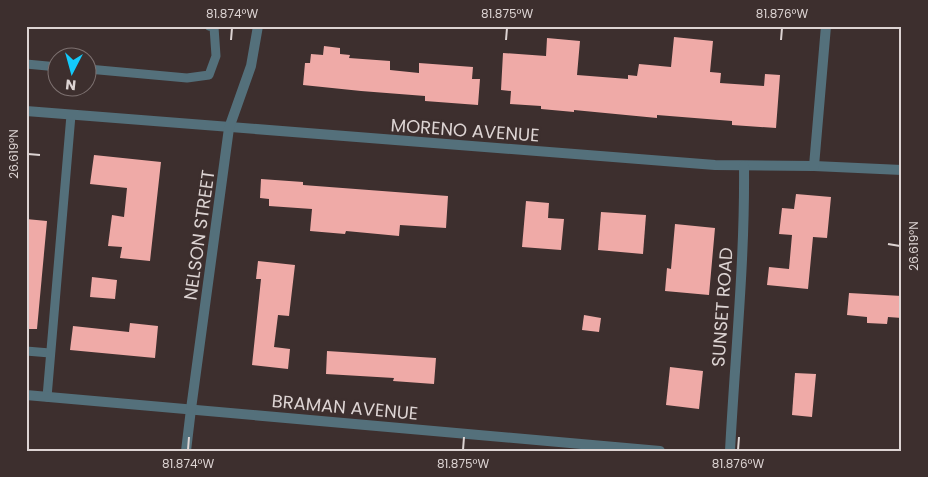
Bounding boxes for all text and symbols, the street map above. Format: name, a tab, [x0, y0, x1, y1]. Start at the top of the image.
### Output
text: 81.874°W	[206, 5, 258, 22]
text: 81.875°W	[481, 5, 533, 22]
text: 81.876°W	[756, 5, 808, 22]
north arrow	[48, 48, 98, 98]
text: N	[64, 74, 77, 95]
street label: MORENO AVENUE	[390, 112, 540, 148]
text: 26.619°N	[5, 129, 22, 179]
street label: NELSON STREET	[177, 168, 221, 302]
text: 26.619°N	[905, 221, 922, 271]
street label: SUNSET ROAD	[705, 246, 739, 368]
street label: BRAMAN AVENUE	[271, 388, 419, 426]
text: 81.874°W	[162, 455, 214, 472]
text: 81.875°W	[437, 455, 489, 472]
text: 81.876°W	[712, 455, 764, 472]

